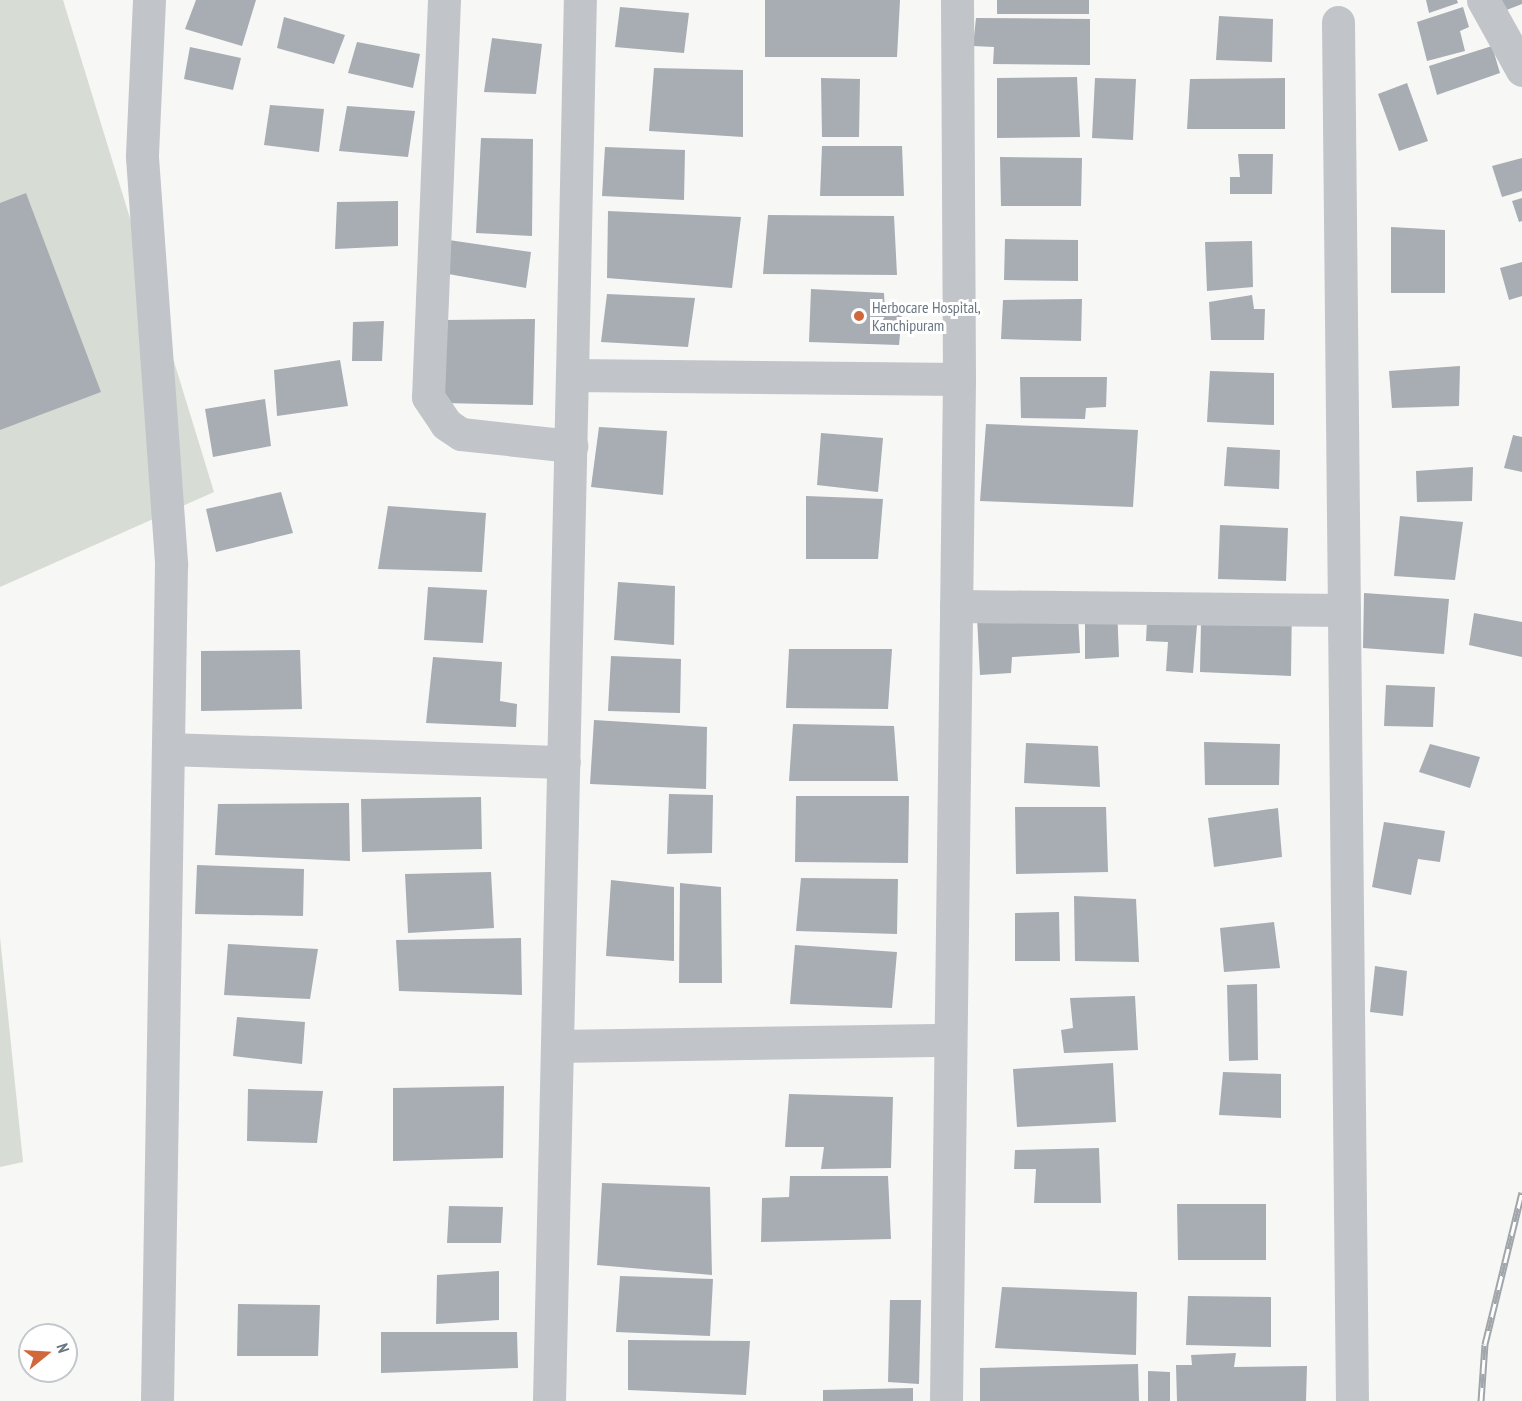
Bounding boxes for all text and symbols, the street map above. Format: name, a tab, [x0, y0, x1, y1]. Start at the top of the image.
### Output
place label: Herbocare Hospital, Kanchipuram	[872, 297, 981, 335]
marker: Herbocare Hospital, Kanchipuram	[850, 307, 868, 325]
north arrow	[18, 1323, 78, 1383]
text: N	[52, 1341, 74, 1355]

